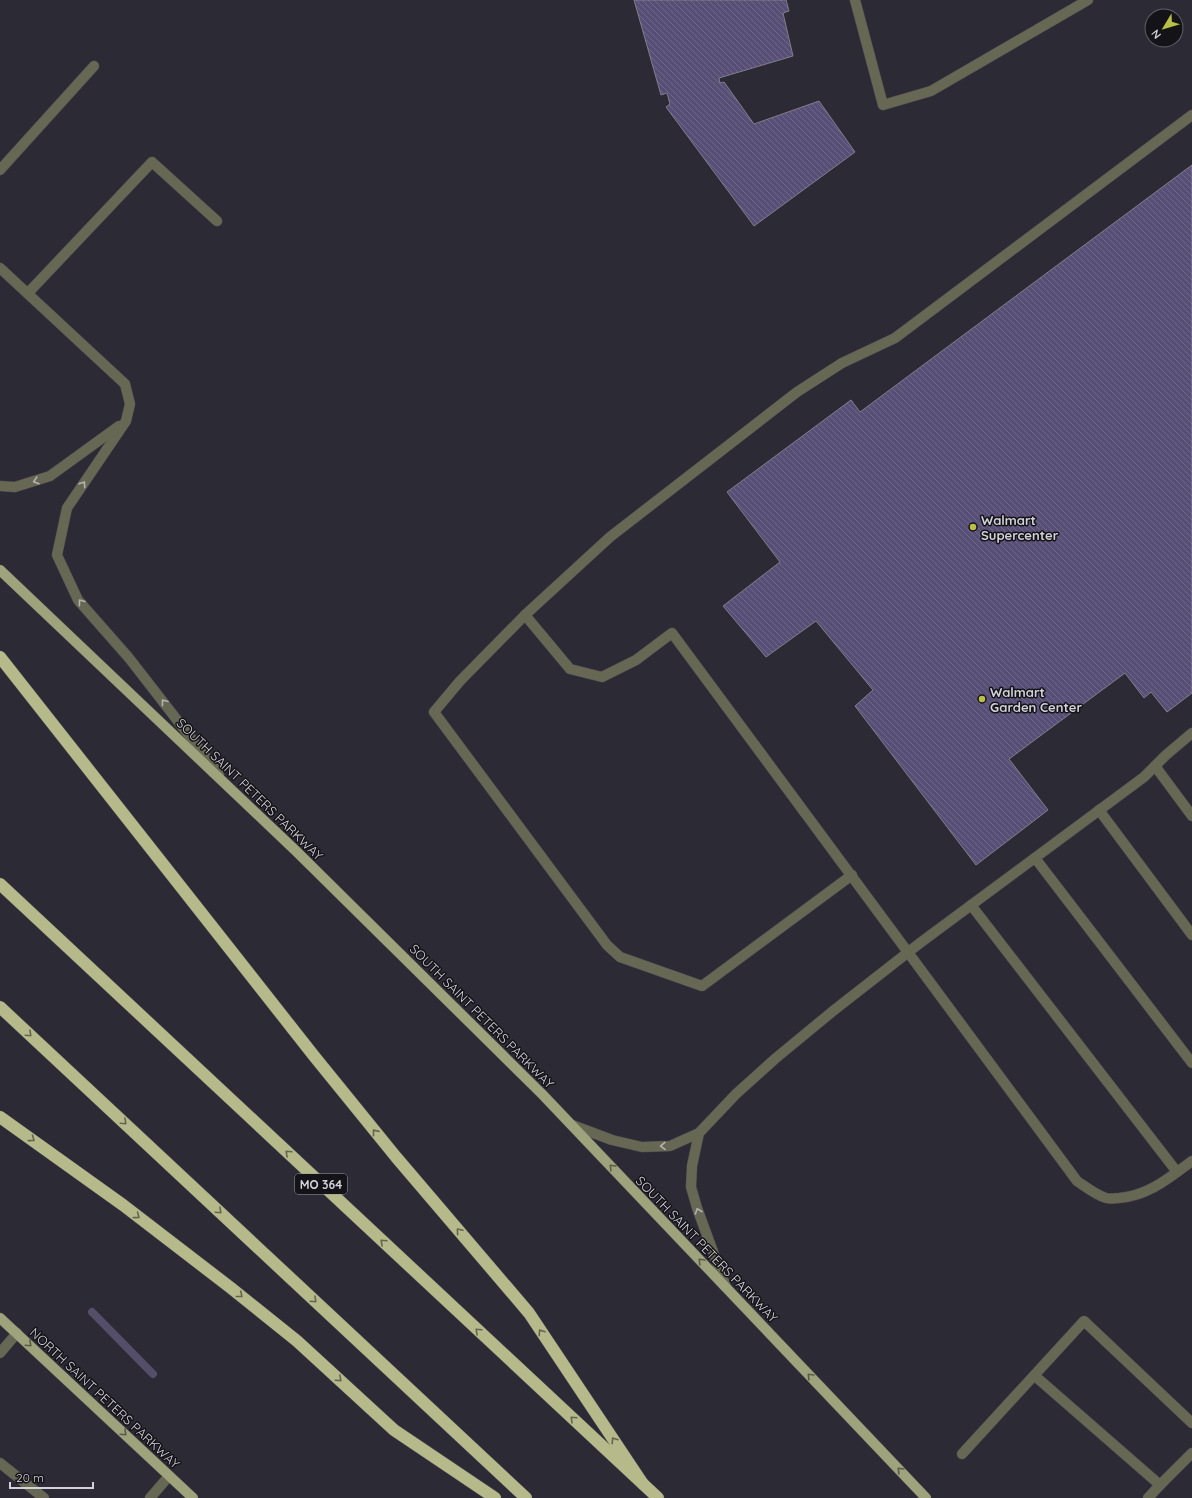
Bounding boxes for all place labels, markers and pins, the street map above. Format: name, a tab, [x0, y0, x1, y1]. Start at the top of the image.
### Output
place label: Walmart Supercenter	[981, 512, 1059, 543]
marker: Walmart Supercenter	[968, 522, 978, 532]
place label: Walmart Garden Center	[990, 684, 1082, 715]
marker: Walmart Garden Center	[977, 694, 987, 704]

